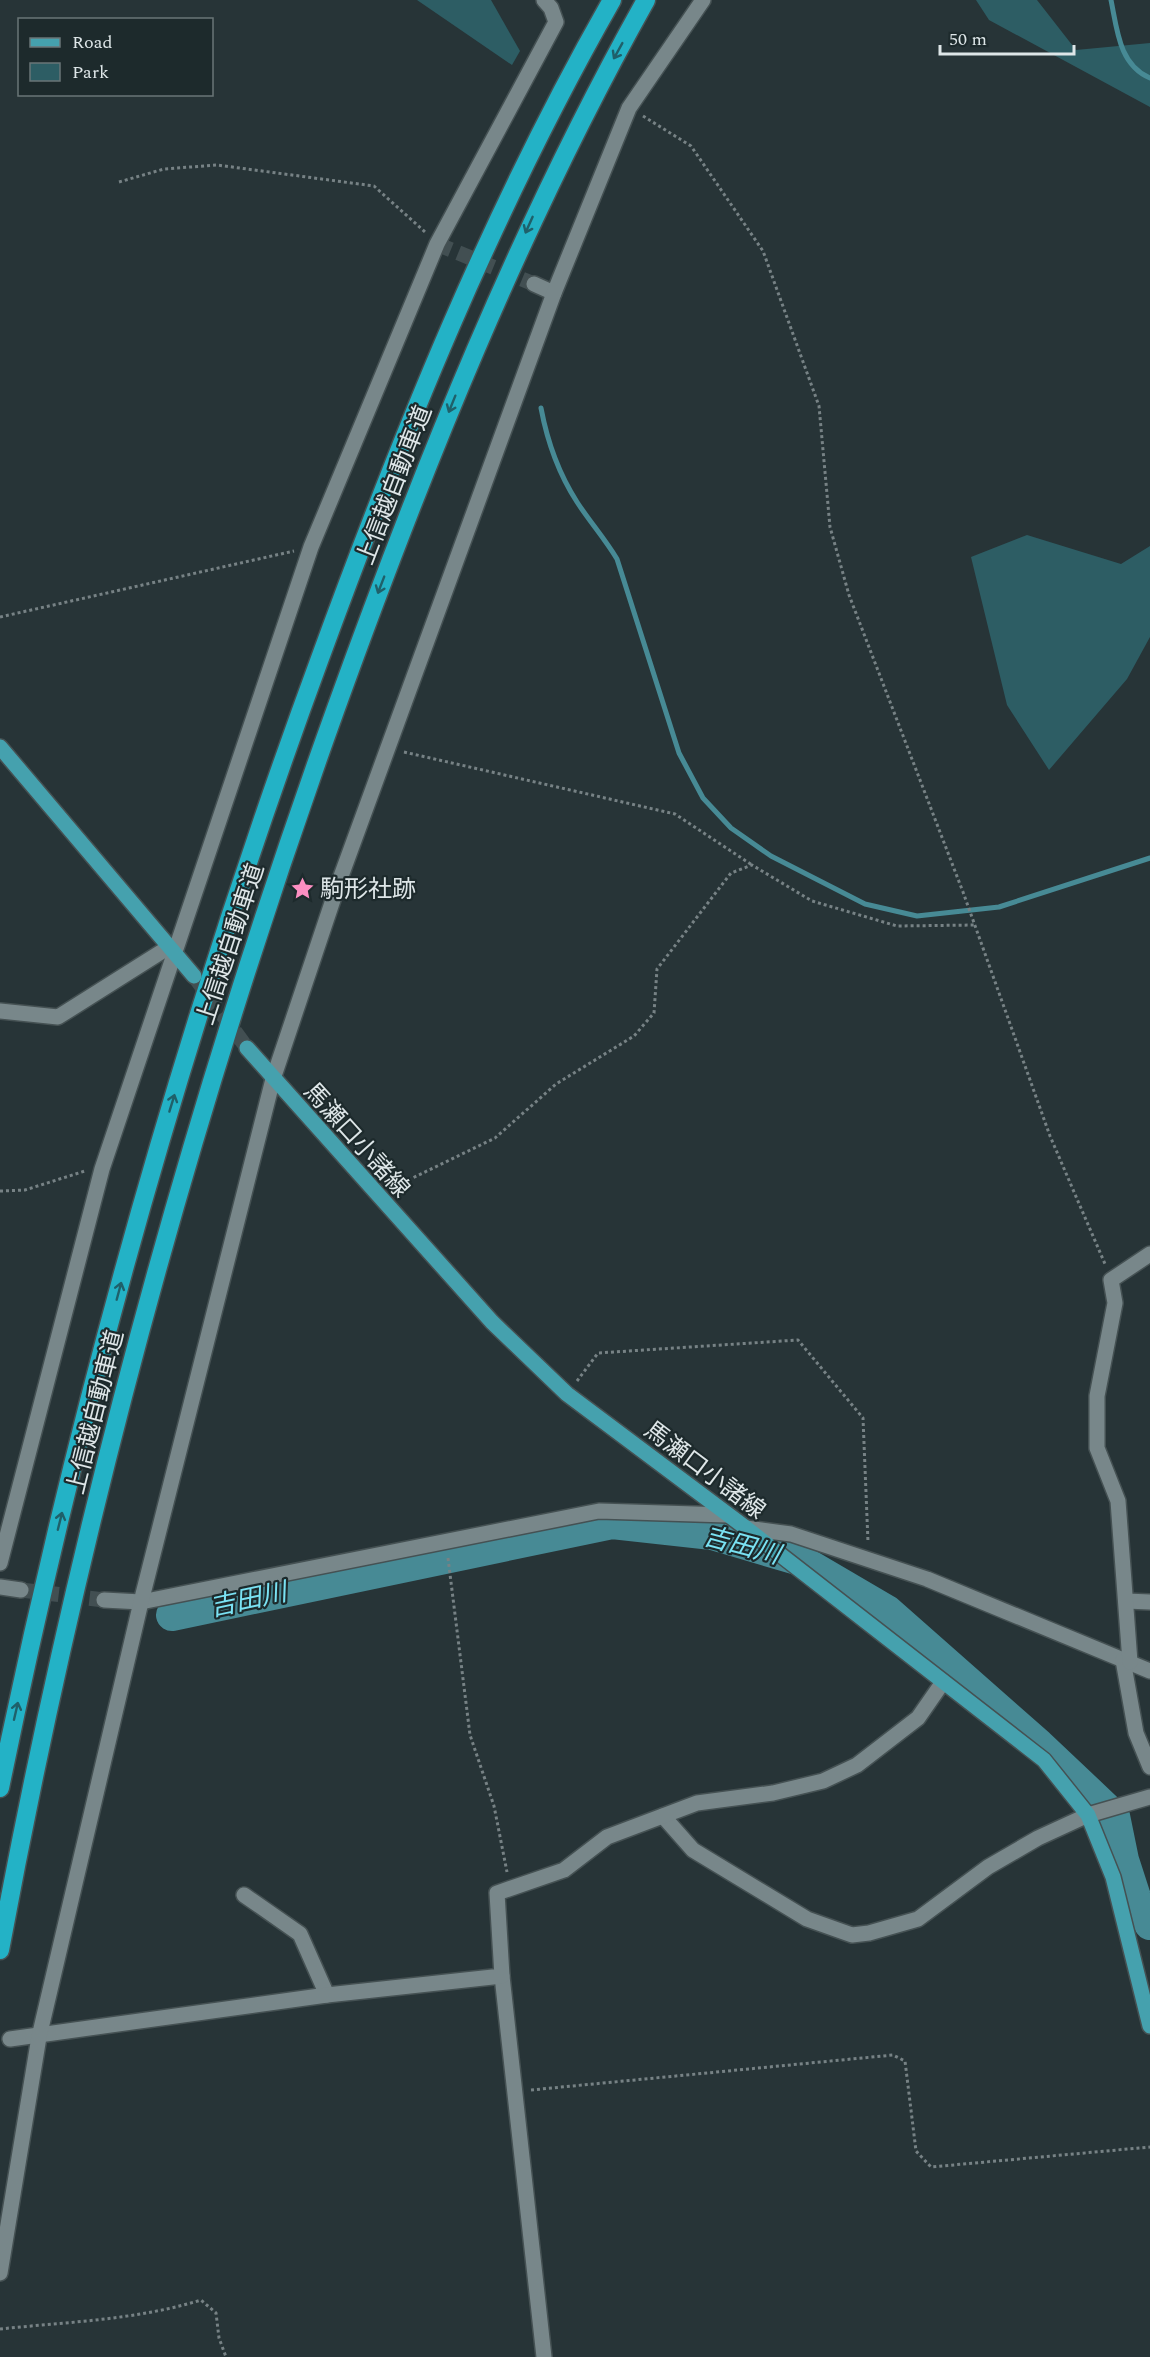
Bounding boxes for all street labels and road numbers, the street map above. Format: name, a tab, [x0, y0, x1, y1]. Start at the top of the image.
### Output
street label: 上信越自動車道	[348, 400, 442, 570]
street label: 上信越自動車道	[188, 859, 274, 1030]
street label: 馬瀬口小諸線	[295, 1075, 418, 1206]
street label: 上信越自動車道	[58, 1326, 134, 1498]
street label: 馬瀬口小諸線	[636, 1413, 773, 1529]

